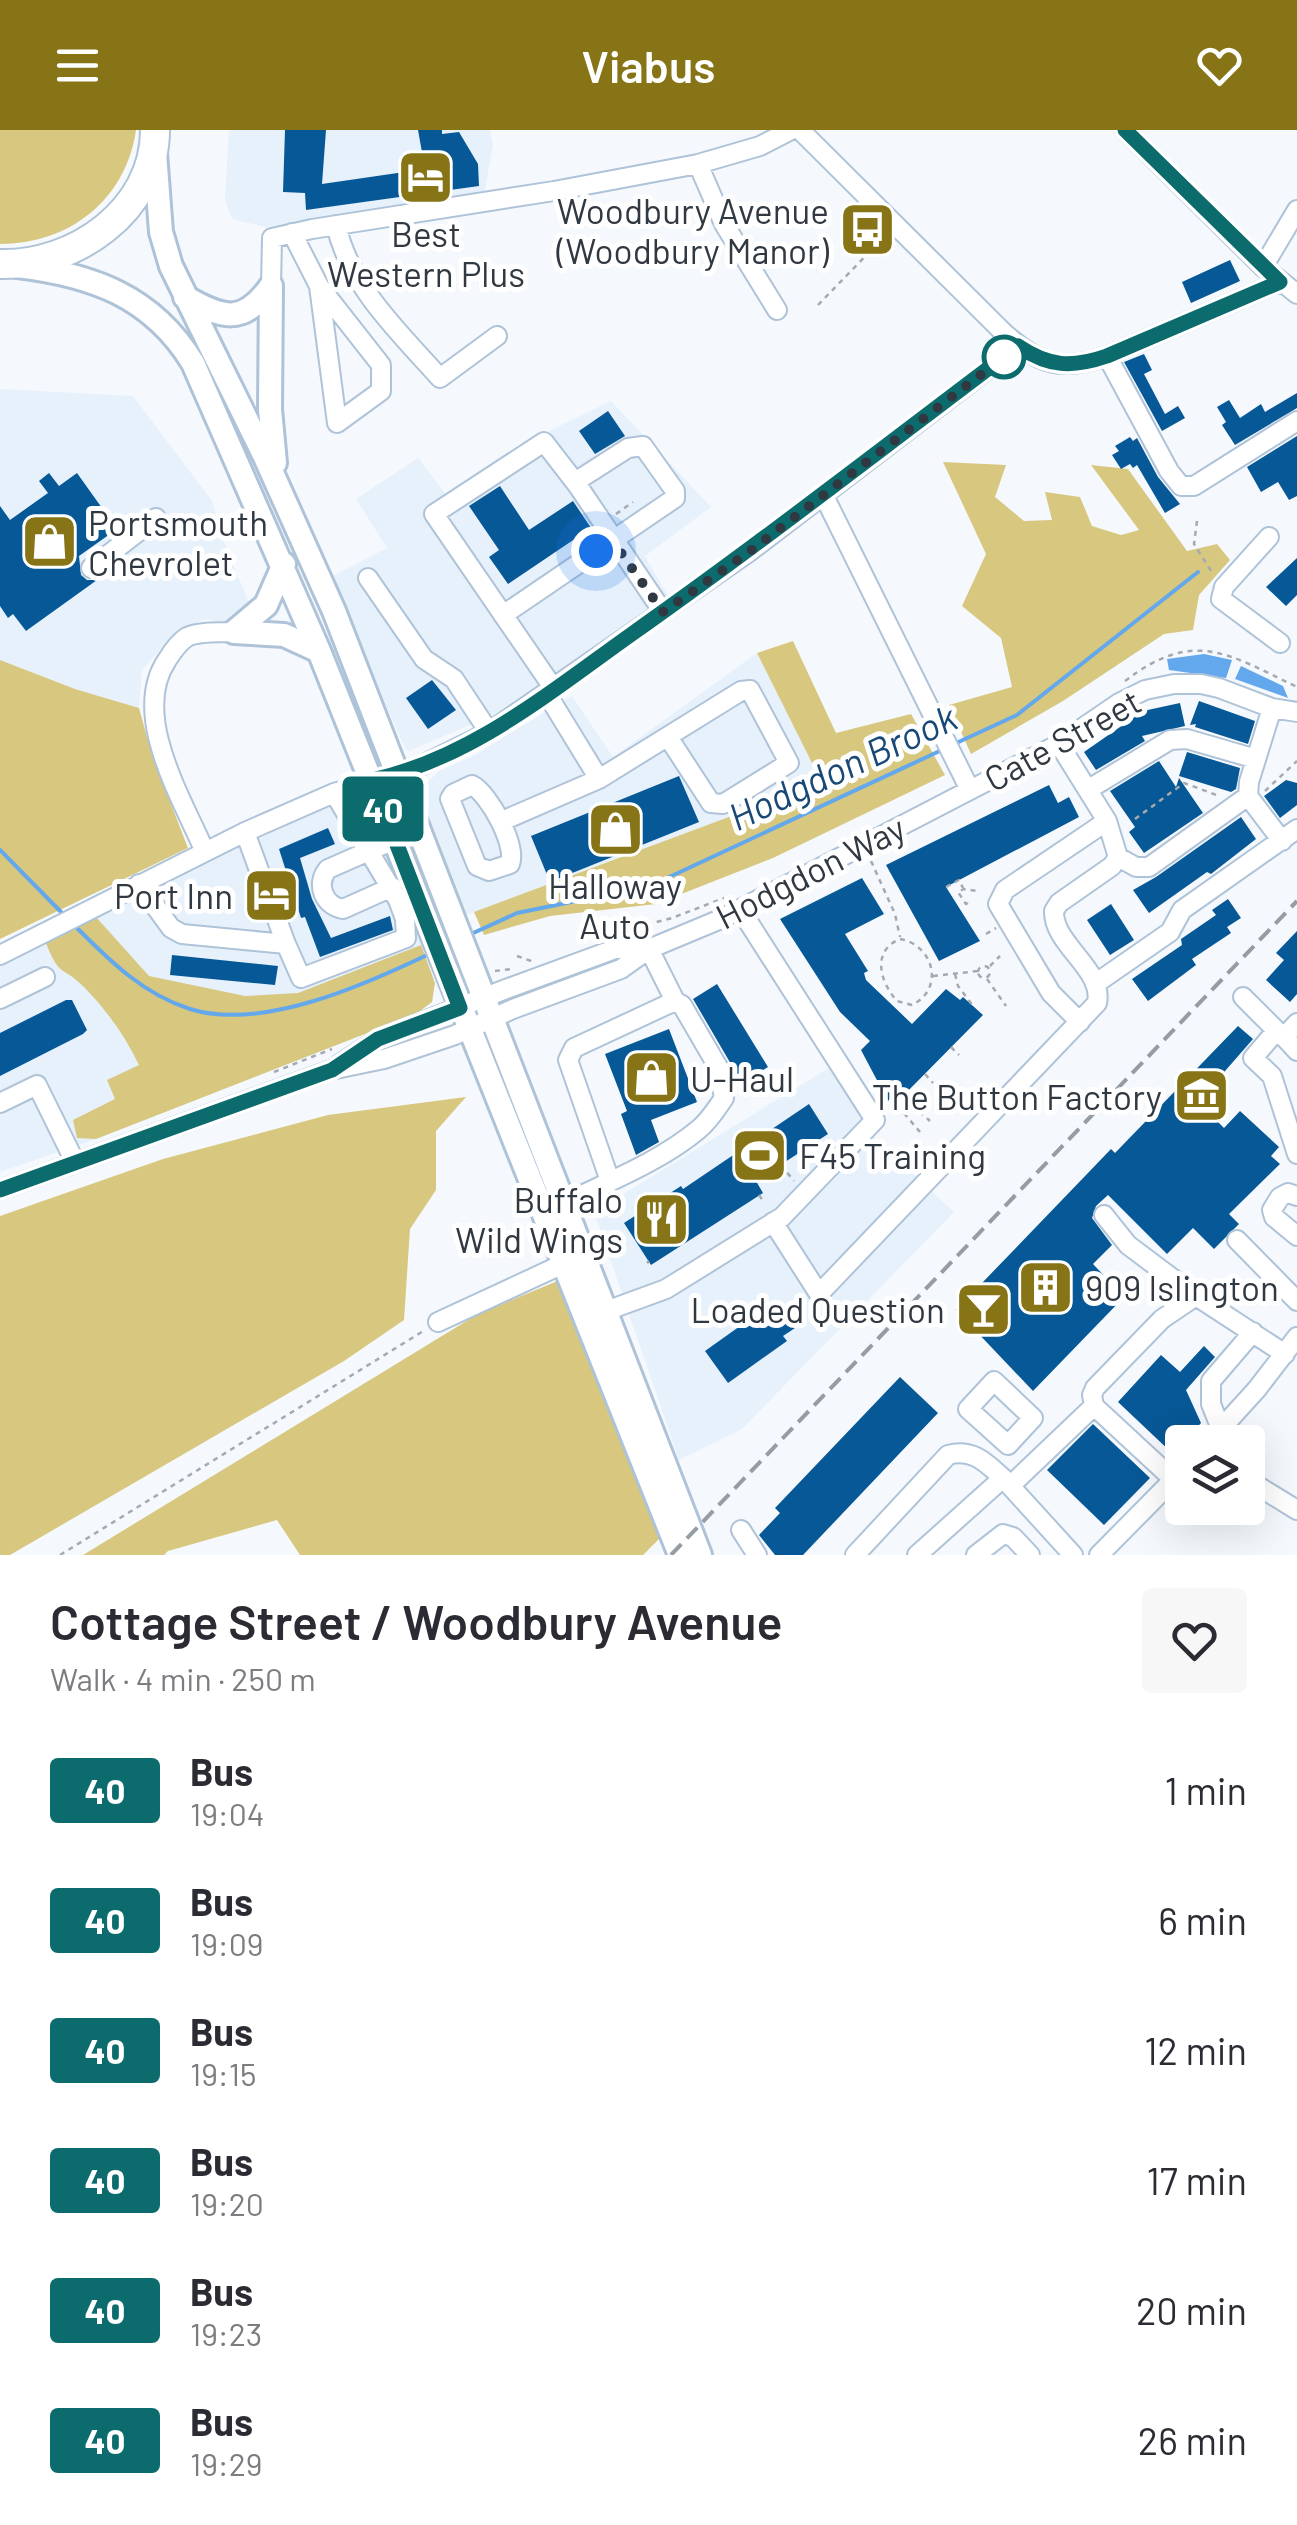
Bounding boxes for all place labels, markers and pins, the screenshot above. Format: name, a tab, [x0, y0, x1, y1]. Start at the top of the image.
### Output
hotel icon: Best Western Plus	[396, 147, 456, 207]
place label: Woodbury Avenue (Woodbury Manor)	[555, 189, 830, 271]
bus stop icon: Woodbury Avenue (Woodbury Manor)	[838, 200, 898, 260]
place label: Best Western Plus	[327, 212, 525, 294]
unlabelled marker	[983, 336, 1025, 378]
place label: Portsmouth Chevrolet	[88, 501, 268, 583]
shop icon: Portsmouth Chevrolet	[19, 512, 79, 572]
shop icon: Halloway Auto	[585, 799, 645, 859]
place label: Halloway Auto	[548, 864, 682, 946]
hotel icon: Port Inn	[242, 865, 302, 925]
place label: Port Inn	[114, 874, 233, 916]
shop icon: U-Haul	[621, 1048, 681, 1108]
place label: U-Haul	[690, 1057, 794, 1099]
museum icon: The Button Factory	[1171, 1066, 1231, 1126]
place label: The Button Factory	[872, 1075, 1162, 1117]
sports icon: F45 Training	[730, 1125, 790, 1185]
place label: F45 Training	[799, 1134, 986, 1176]
place label: Buffalo Wild Wings	[455, 1178, 623, 1260]
restaurant icon: Buffalo Wild Wings	[632, 1189, 692, 1249]
building icon: 909 Islington	[1016, 1257, 1076, 1317]
place label: 909 Islington	[1085, 1266, 1279, 1308]
bar icon: Loaded Question	[954, 1279, 1014, 1339]
place label: Loaded Question	[691, 1288, 945, 1330]

